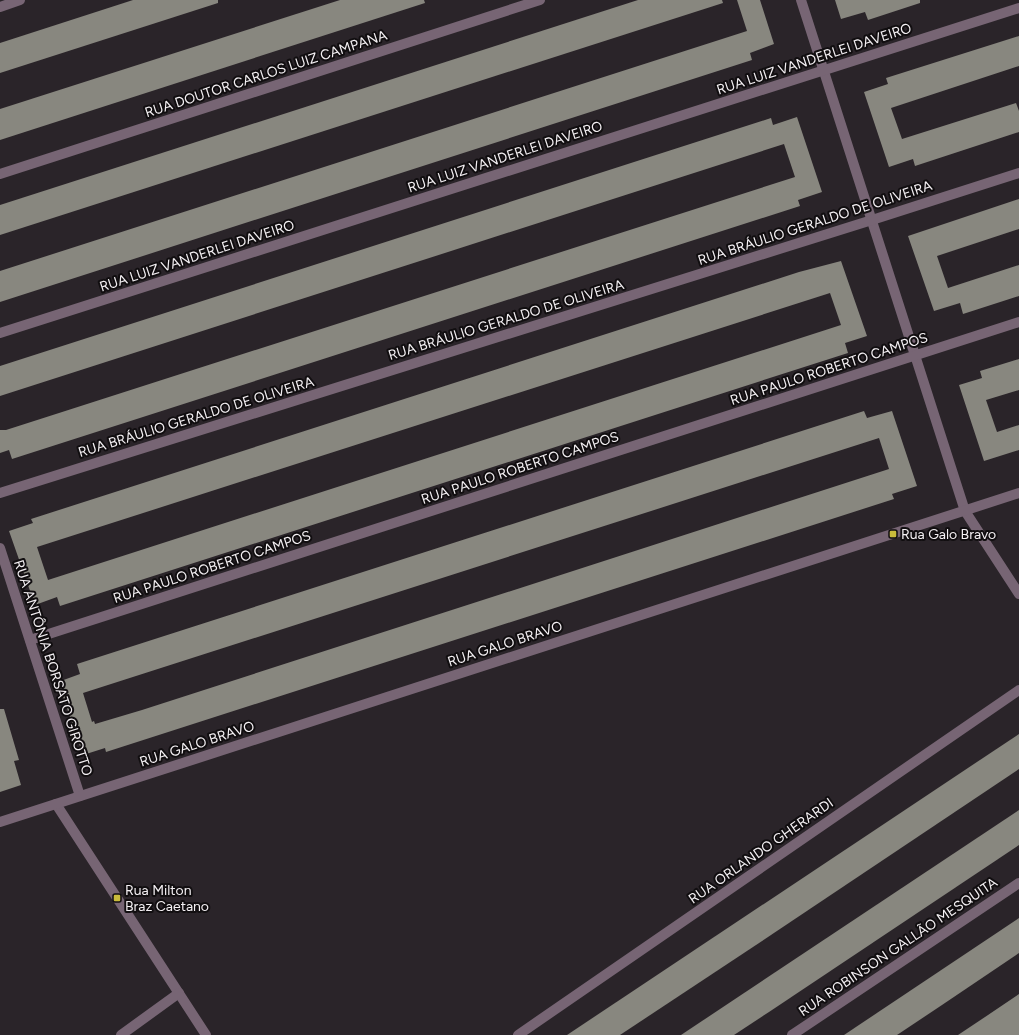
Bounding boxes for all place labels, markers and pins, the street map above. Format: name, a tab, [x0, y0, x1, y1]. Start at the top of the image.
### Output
place label: Rua Galo Bravo	[901, 526, 996, 543]
marker: Rua Galo Bravo	[888, 529, 898, 539]
place label: Rua Milton Braz Caetano	[125, 882, 209, 915]
marker: Rua Milton Braz Caetano	[112, 893, 122, 903]

